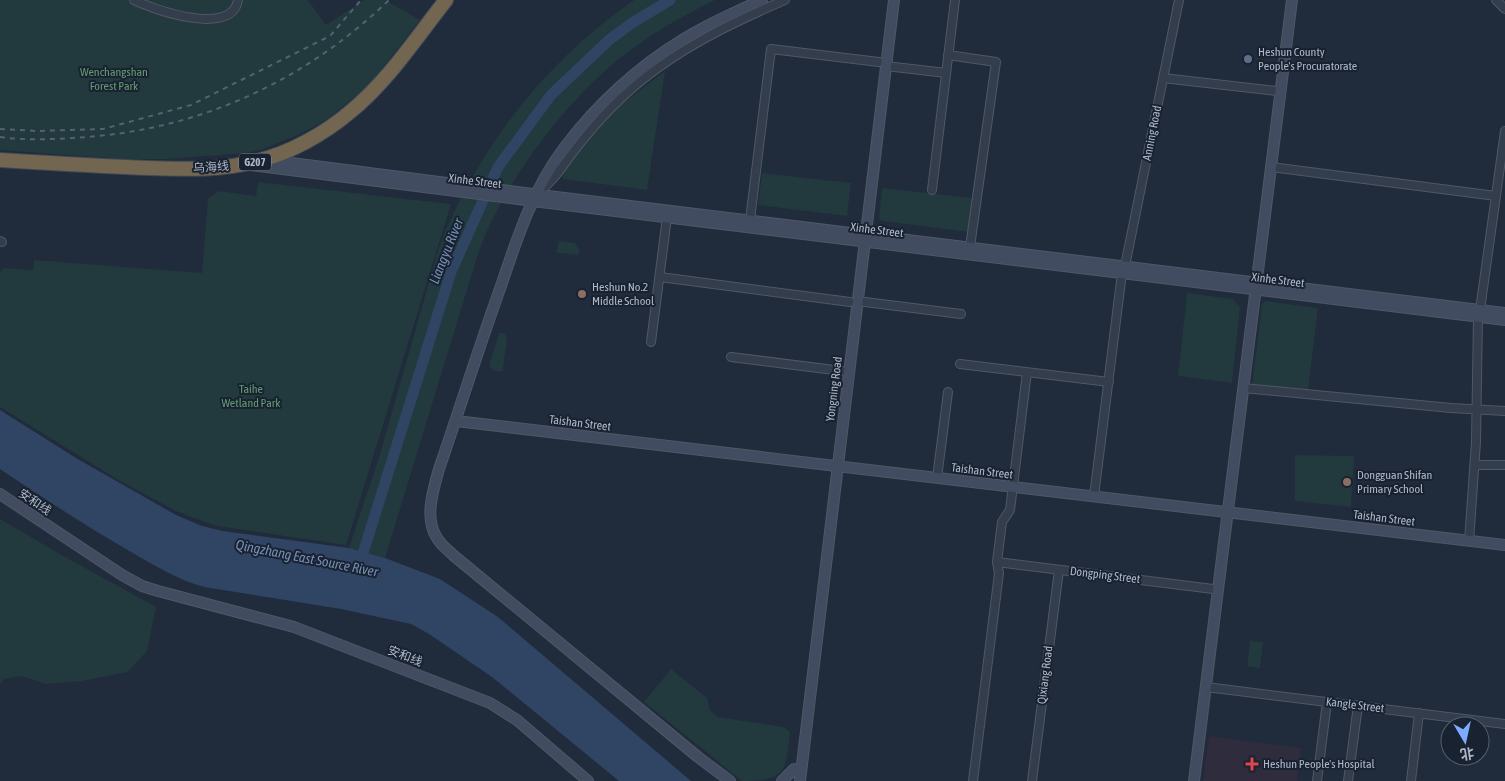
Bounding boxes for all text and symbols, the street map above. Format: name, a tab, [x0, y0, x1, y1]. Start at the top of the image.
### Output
place label: Heshun County People's Procuratorate	[1258, 45, 1357, 73]
marker: Heshun County People's Procuratorate	[1242, 53, 1254, 65]
park label: Wenchangshan Forest Park	[80, 65, 148, 93]
street label: Anning Road	[1140, 104, 1164, 162]
road number: G207	[239, 154, 271, 170]
street label: 乌海线	[193, 159, 229, 175]
street label: Xinhe Street	[448, 171, 503, 191]
water label: Liangyu River	[426, 215, 467, 286]
street label: Xinhe Street	[850, 220, 905, 240]
street label: Xinhe Street	[1251, 270, 1306, 290]
place label: Heshun No.2 Middle School	[592, 280, 655, 308]
marker: Heshun No.2 Middle School	[576, 288, 588, 300]
street label: Yongning Road	[823, 356, 845, 422]
park label: Taihe Wetland Park	[221, 382, 281, 410]
street label: Taishan Street	[548, 412, 612, 434]
street label: Taishan Street	[950, 460, 1014, 482]
place label: Dongguan Shifan Primary School	[1357, 468, 1432, 496]
marker: Dongguan Shifan Primary School	[1341, 476, 1353, 488]
street label: 安和线	[16, 486, 54, 518]
street label: Taishan Street	[1352, 507, 1416, 529]
water label: Qingzhang East Source River	[235, 536, 380, 580]
street label: Dongping Street	[1069, 564, 1141, 586]
street label: 安和线	[386, 643, 424, 669]
street label: Qixiang Road	[1034, 645, 1056, 705]
street label: Kangle Street	[1325, 694, 1386, 716]
north arrow	[1440, 716, 1490, 766]
text: 北	[1459, 745, 1475, 763]
marker: Heshun People's Hospital	[1245, 757, 1259, 771]
place label: Heshun People's Hospital	[1263, 757, 1376, 771]

